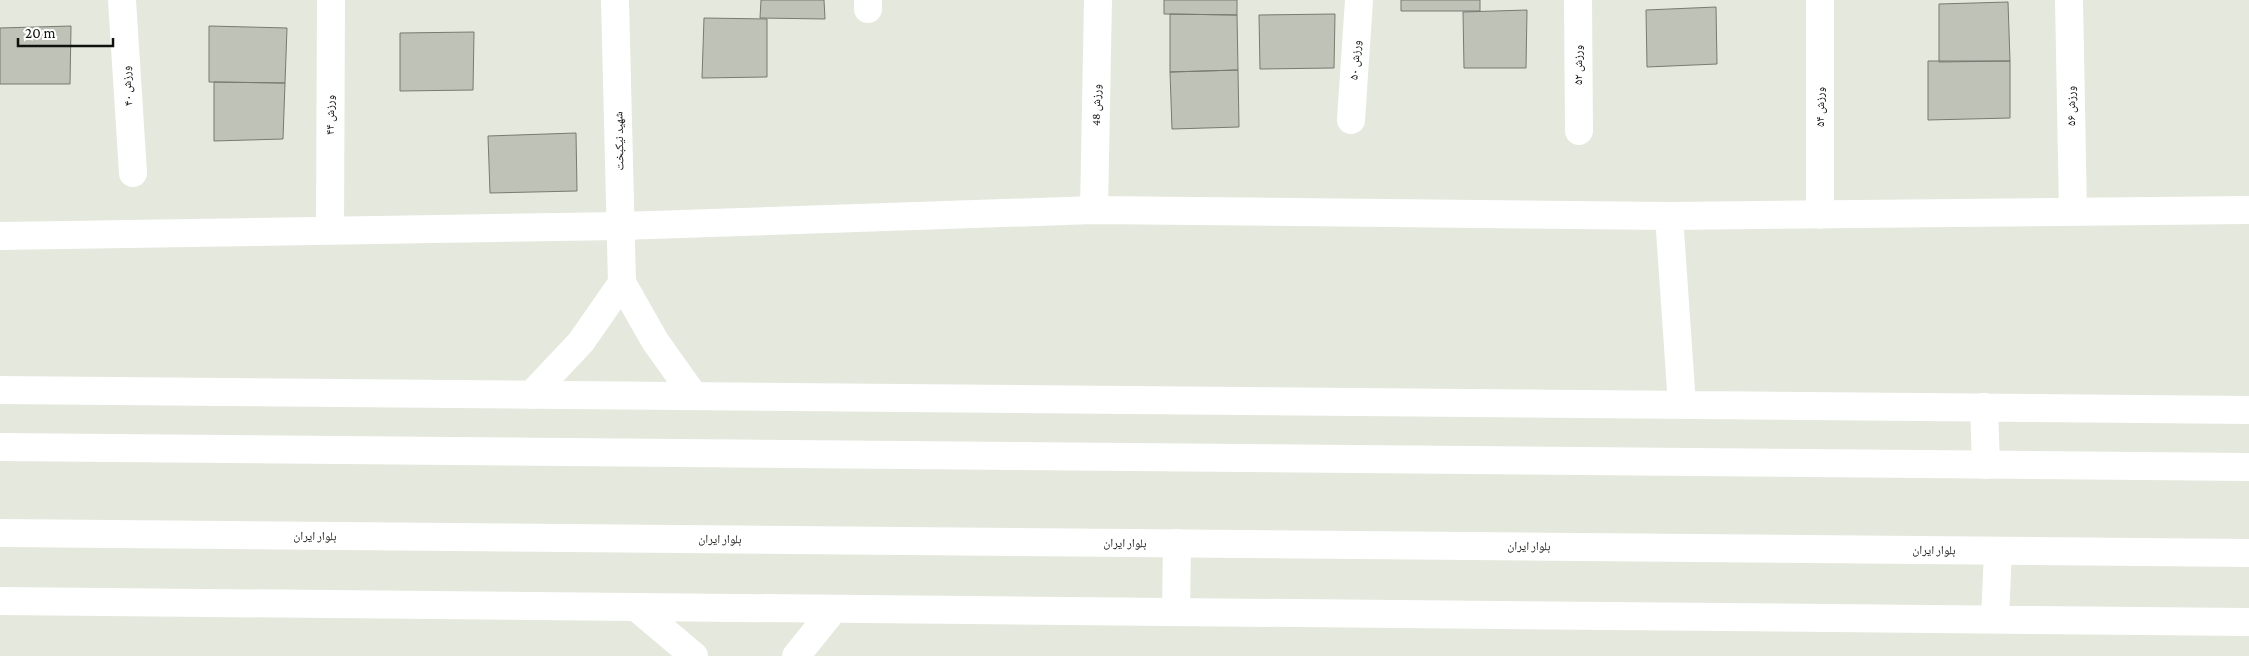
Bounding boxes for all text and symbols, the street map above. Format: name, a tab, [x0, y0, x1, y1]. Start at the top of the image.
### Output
scale bar	[18, 15, 112, 47]
text: 20 m	[25, 25, 56, 41]
street label: ورزش ۵٠	[1347, 40, 1363, 80]
street label: ورزش ۵٢	[1571, 45, 1585, 85]
street label: ورزش ۴۰	[119, 66, 135, 106]
street label: ورزش 48	[1089, 84, 1103, 126]
street label: ورزش ۵۶	[2064, 86, 2078, 126]
street label: ورزش ۵۴	[1813, 87, 1827, 127]
street label: ورزش ۴۴	[323, 95, 337, 135]
street label: شهید نیکبخت	[611, 111, 627, 171]
street label: بلوار ایران	[293, 529, 337, 544]
street label: بلوار ایران	[698, 532, 742, 547]
street label: بلوار ایران	[1103, 536, 1147, 551]
street label: بلوار ایران	[1507, 539, 1551, 554]
street label: بلوار ایران	[1912, 543, 1956, 558]

